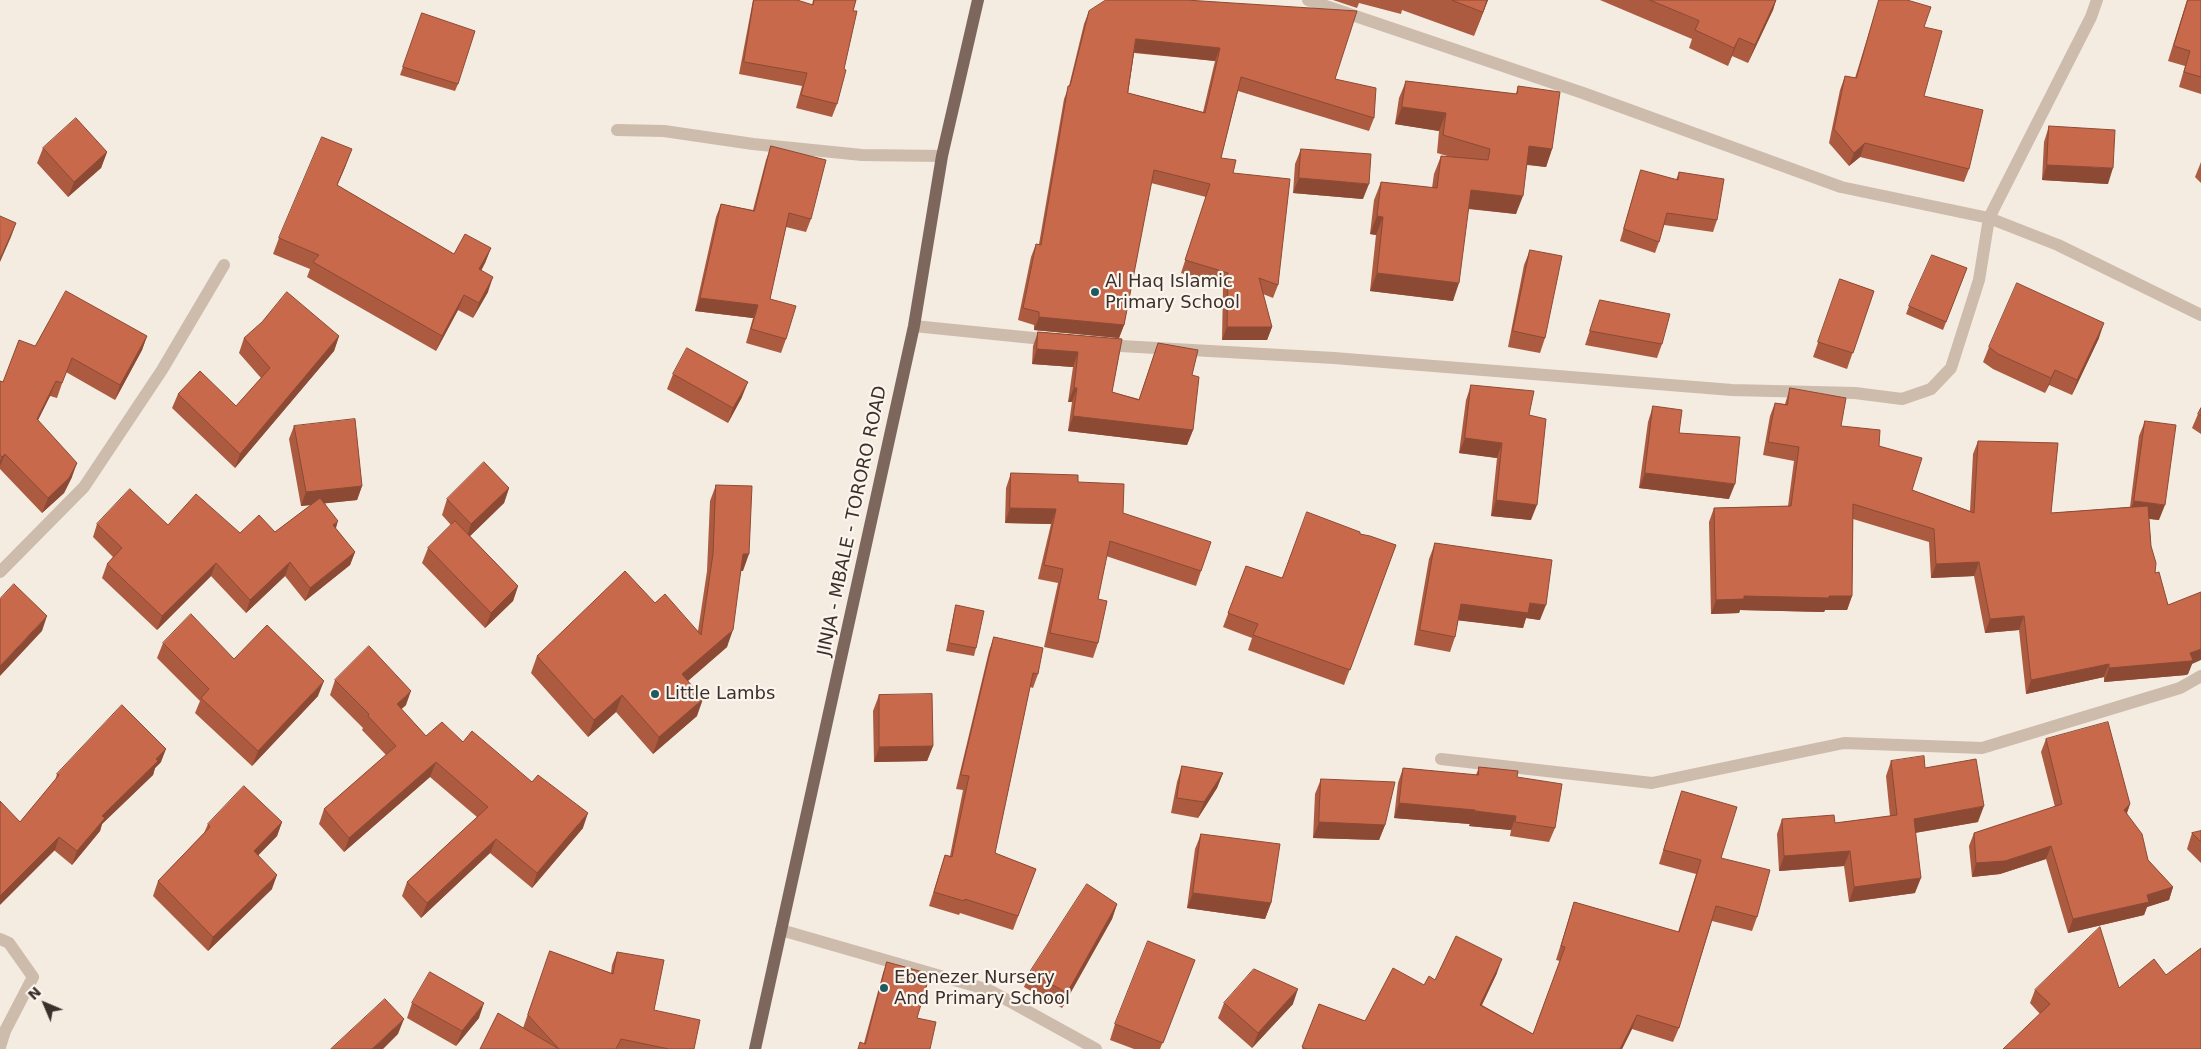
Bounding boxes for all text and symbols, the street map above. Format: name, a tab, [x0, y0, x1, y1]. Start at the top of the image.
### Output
place label: Al Haq Islamic Primary School	[1105, 271, 1240, 314]
marker: Al Haq Islamic Primary School	[1089, 286, 1101, 298]
street label: JINJA - MBALE - TORORO ROAD	[814, 384, 892, 658]
place label: Little Lambs	[665, 683, 775, 705]
marker: Little Lambs	[649, 688, 661, 700]
place label: Ebenezer Nursery And Primary School	[894, 967, 1070, 1010]
north arrow	[20, 979, 70, 1029]
marker: Ebenezer Nursery And Primary School	[878, 982, 890, 994]
text: N	[25, 984, 44, 1003]

